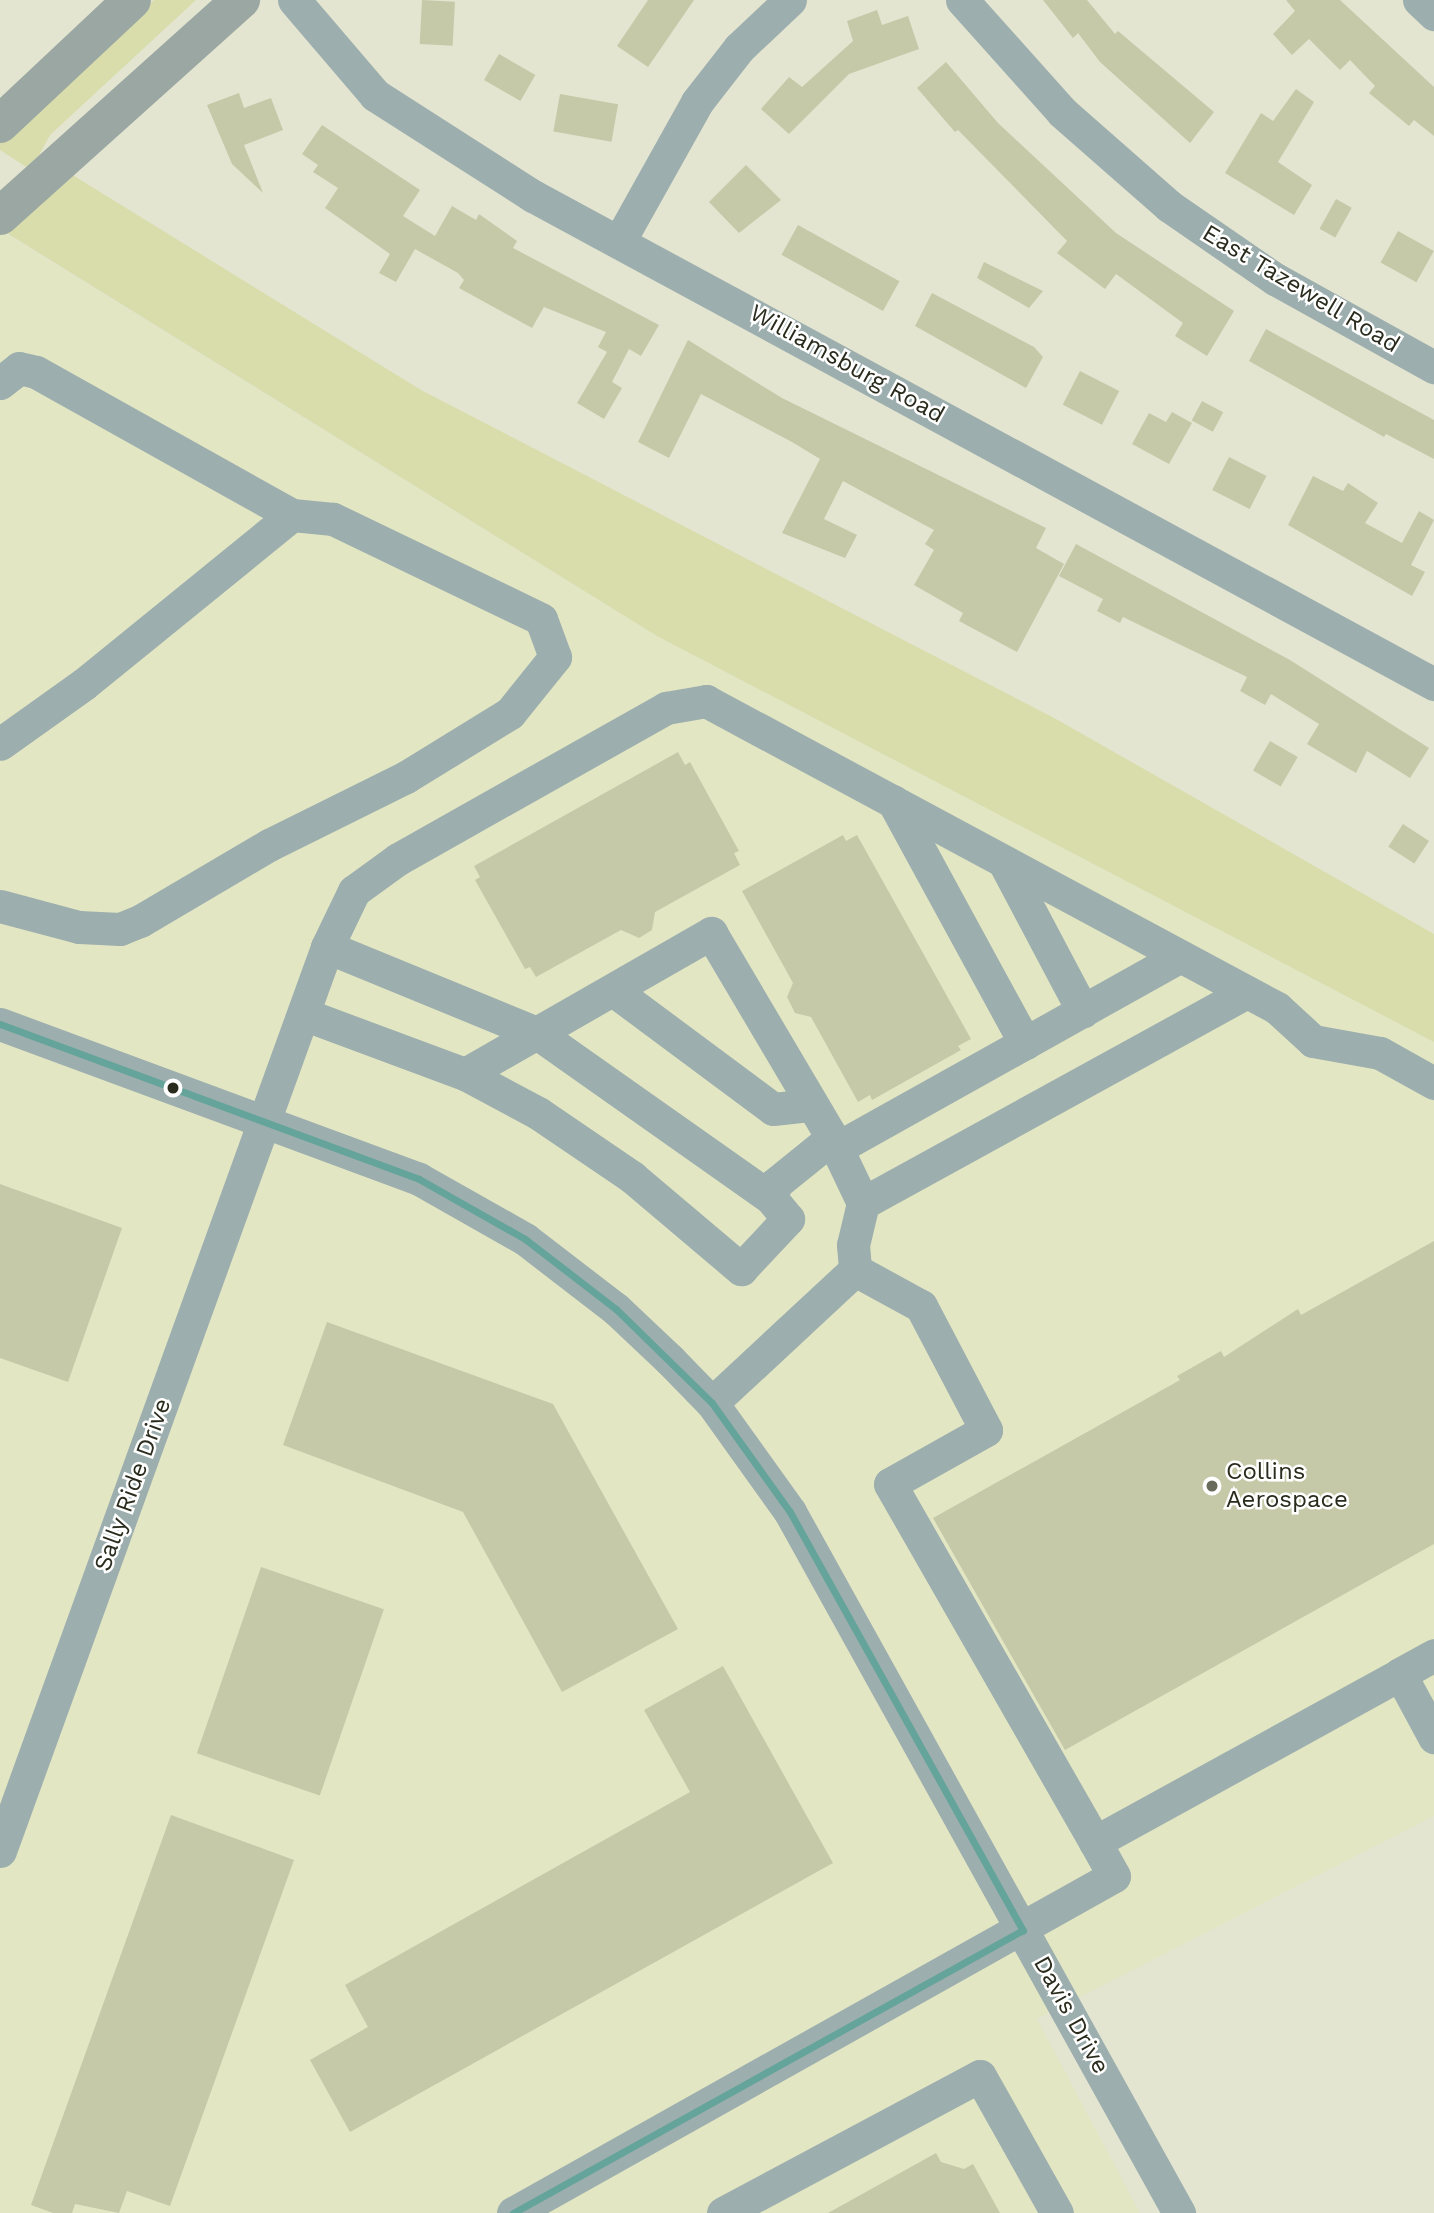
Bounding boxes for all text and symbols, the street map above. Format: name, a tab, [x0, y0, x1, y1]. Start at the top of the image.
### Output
street label: East Tazewell Road	[1196, 218, 1406, 360]
street label: Williamsburg Road	[745, 299, 949, 429]
unlabelled marker	[166, 1081, 180, 1095]
street label: Sally Ride Drive	[88, 1394, 178, 1576]
place label: Collins Aerospace	[1226, 1458, 1348, 1514]
marker: Collins Aerospace	[1204, 1478, 1220, 1494]
street label: Davis Drive	[1027, 1951, 1115, 2079]

